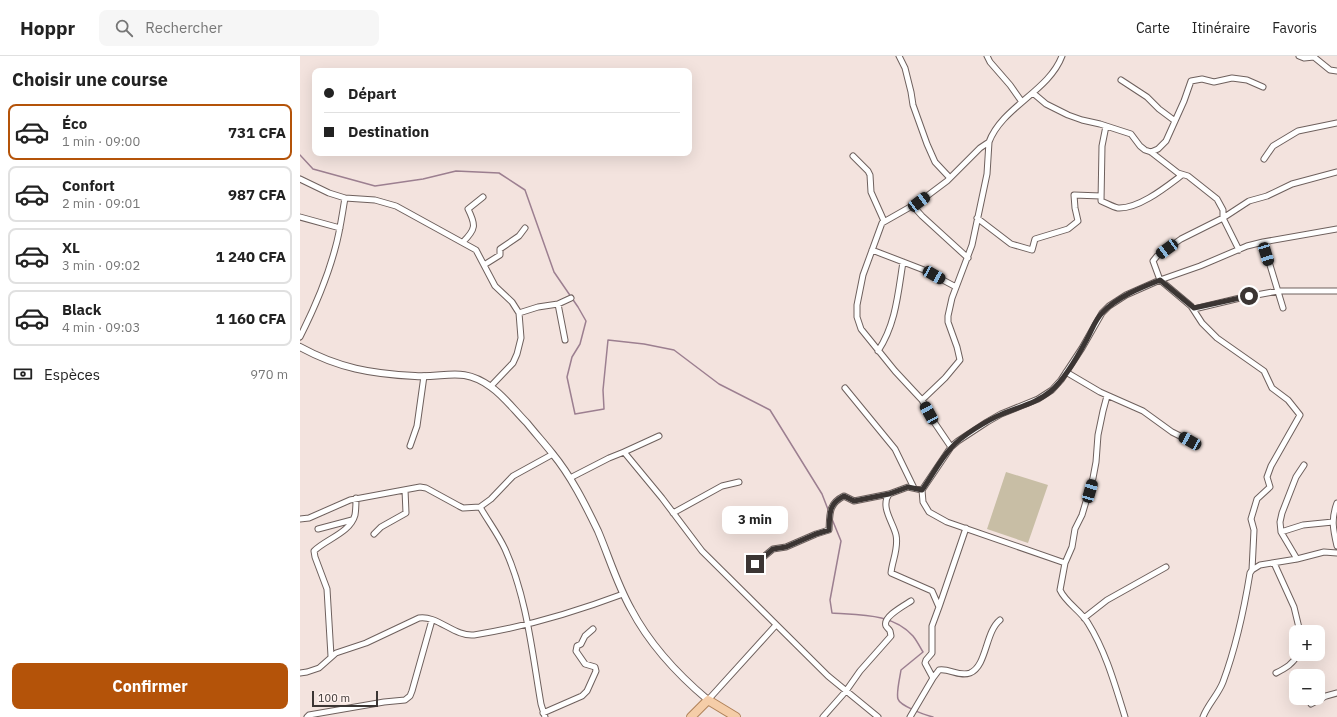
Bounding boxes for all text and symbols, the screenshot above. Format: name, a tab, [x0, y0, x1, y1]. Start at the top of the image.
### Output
search box	[99, 10, 379, 46]
text: Hoppr	[20, 16, 75, 40]
icon: search	[113, 17, 135, 39]
text: Rechercher	[145, 18, 222, 37]
text: Carte	[1136, 19, 1170, 37]
text: Itinéraire	[1192, 19, 1250, 37]
text: Favoris	[1272, 19, 1317, 37]
text: Choisir une course	[12, 68, 168, 91]
text: Départ	[348, 84, 396, 103]
icon: car	[14, 114, 50, 150]
text: Éco	[62, 114, 87, 133]
text: Destination	[348, 122, 429, 141]
text: 731 CFA	[228, 123, 286, 142]
text: 1 min · 09:00	[62, 133, 140, 150]
icon: car	[14, 176, 50, 212]
text: Confort	[62, 176, 115, 195]
text: 987 CFA	[228, 185, 286, 204]
car	[906, 190, 932, 214]
text: 2 min · 09:01	[62, 195, 140, 212]
car	[1154, 237, 1180, 261]
icon: car	[14, 238, 50, 274]
text: XL	[62, 238, 80, 257]
car	[1257, 241, 1275, 267]
text: 1 240 CFA	[215, 247, 286, 266]
text: 3 min · 09:02	[62, 257, 140, 274]
car	[921, 264, 947, 286]
route start	[1240, 287, 1258, 305]
icon: car	[14, 300, 50, 336]
text: Black	[62, 300, 102, 319]
text: 1 160 CFA	[215, 309, 286, 328]
text: 4 min · 09:03	[62, 319, 140, 336]
icon: cash	[12, 363, 34, 385]
text: Espèces	[44, 365, 100, 384]
text: 970 m	[250, 366, 288, 383]
car	[918, 400, 940, 426]
car	[1177, 430, 1203, 452]
car	[1081, 478, 1099, 504]
callout: 3 min	[722, 506, 788, 534]
text: 3 min	[738, 511, 772, 528]
route end	[746, 555, 764, 573]
map controls	[1289, 625, 1325, 705]
button: +	[1289, 625, 1325, 661]
button: Confirmer	[12, 663, 288, 709]
button: −	[1289, 669, 1325, 705]
scale bar	[312, 689, 378, 708]
text: 100 m	[318, 691, 350, 705]

